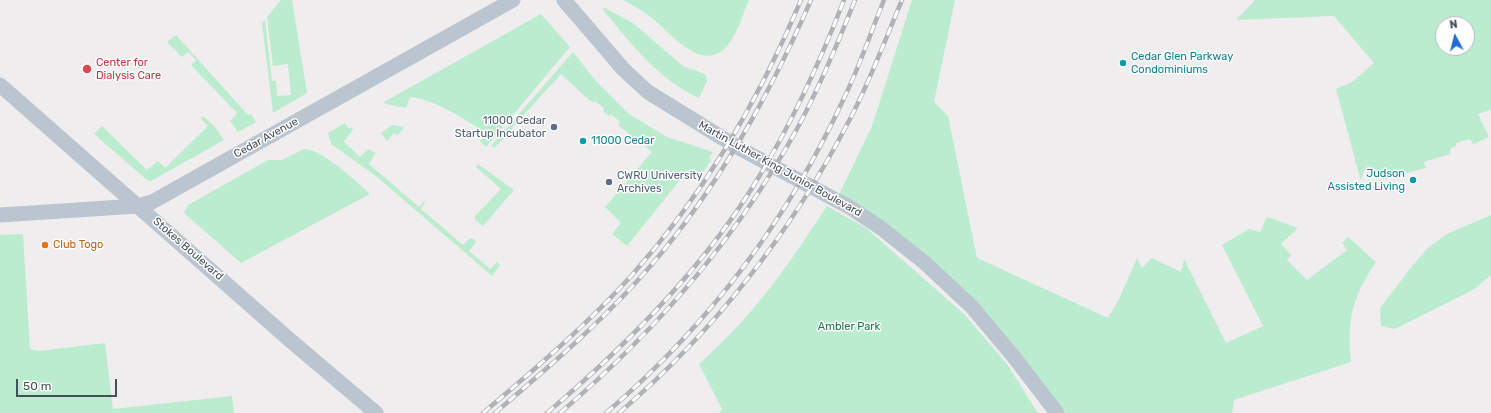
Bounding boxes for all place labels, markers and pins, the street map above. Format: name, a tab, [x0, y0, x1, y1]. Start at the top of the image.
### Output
place label: Cedar Glen Parkway Condominiums	[1131, 50, 1233, 76]
place label: Center for Dialysis Care	[96, 56, 161, 82]
marker: Cedar Glen Parkway Condominiums	[1118, 58, 1128, 68]
marker: Center for Dialysis Care	[81, 63, 93, 75]
place label: 11000 Cedar Startup Incubator	[455, 114, 546, 140]
marker: 11000 Cedar Startup Incubator	[549, 122, 559, 132]
place label: 11000 Cedar	[591, 134, 654, 148]
marker: 11000 Cedar	[578, 136, 588, 146]
place label: Judson Assisted Living	[1328, 167, 1405, 193]
place label: CWRU University Archives	[617, 169, 703, 195]
marker: Judson Assisted Living	[1408, 175, 1418, 185]
marker: CWRU University Archives	[604, 177, 614, 187]
place label: Club Togo	[53, 238, 103, 252]
marker: Club Togo	[40, 240, 50, 250]

